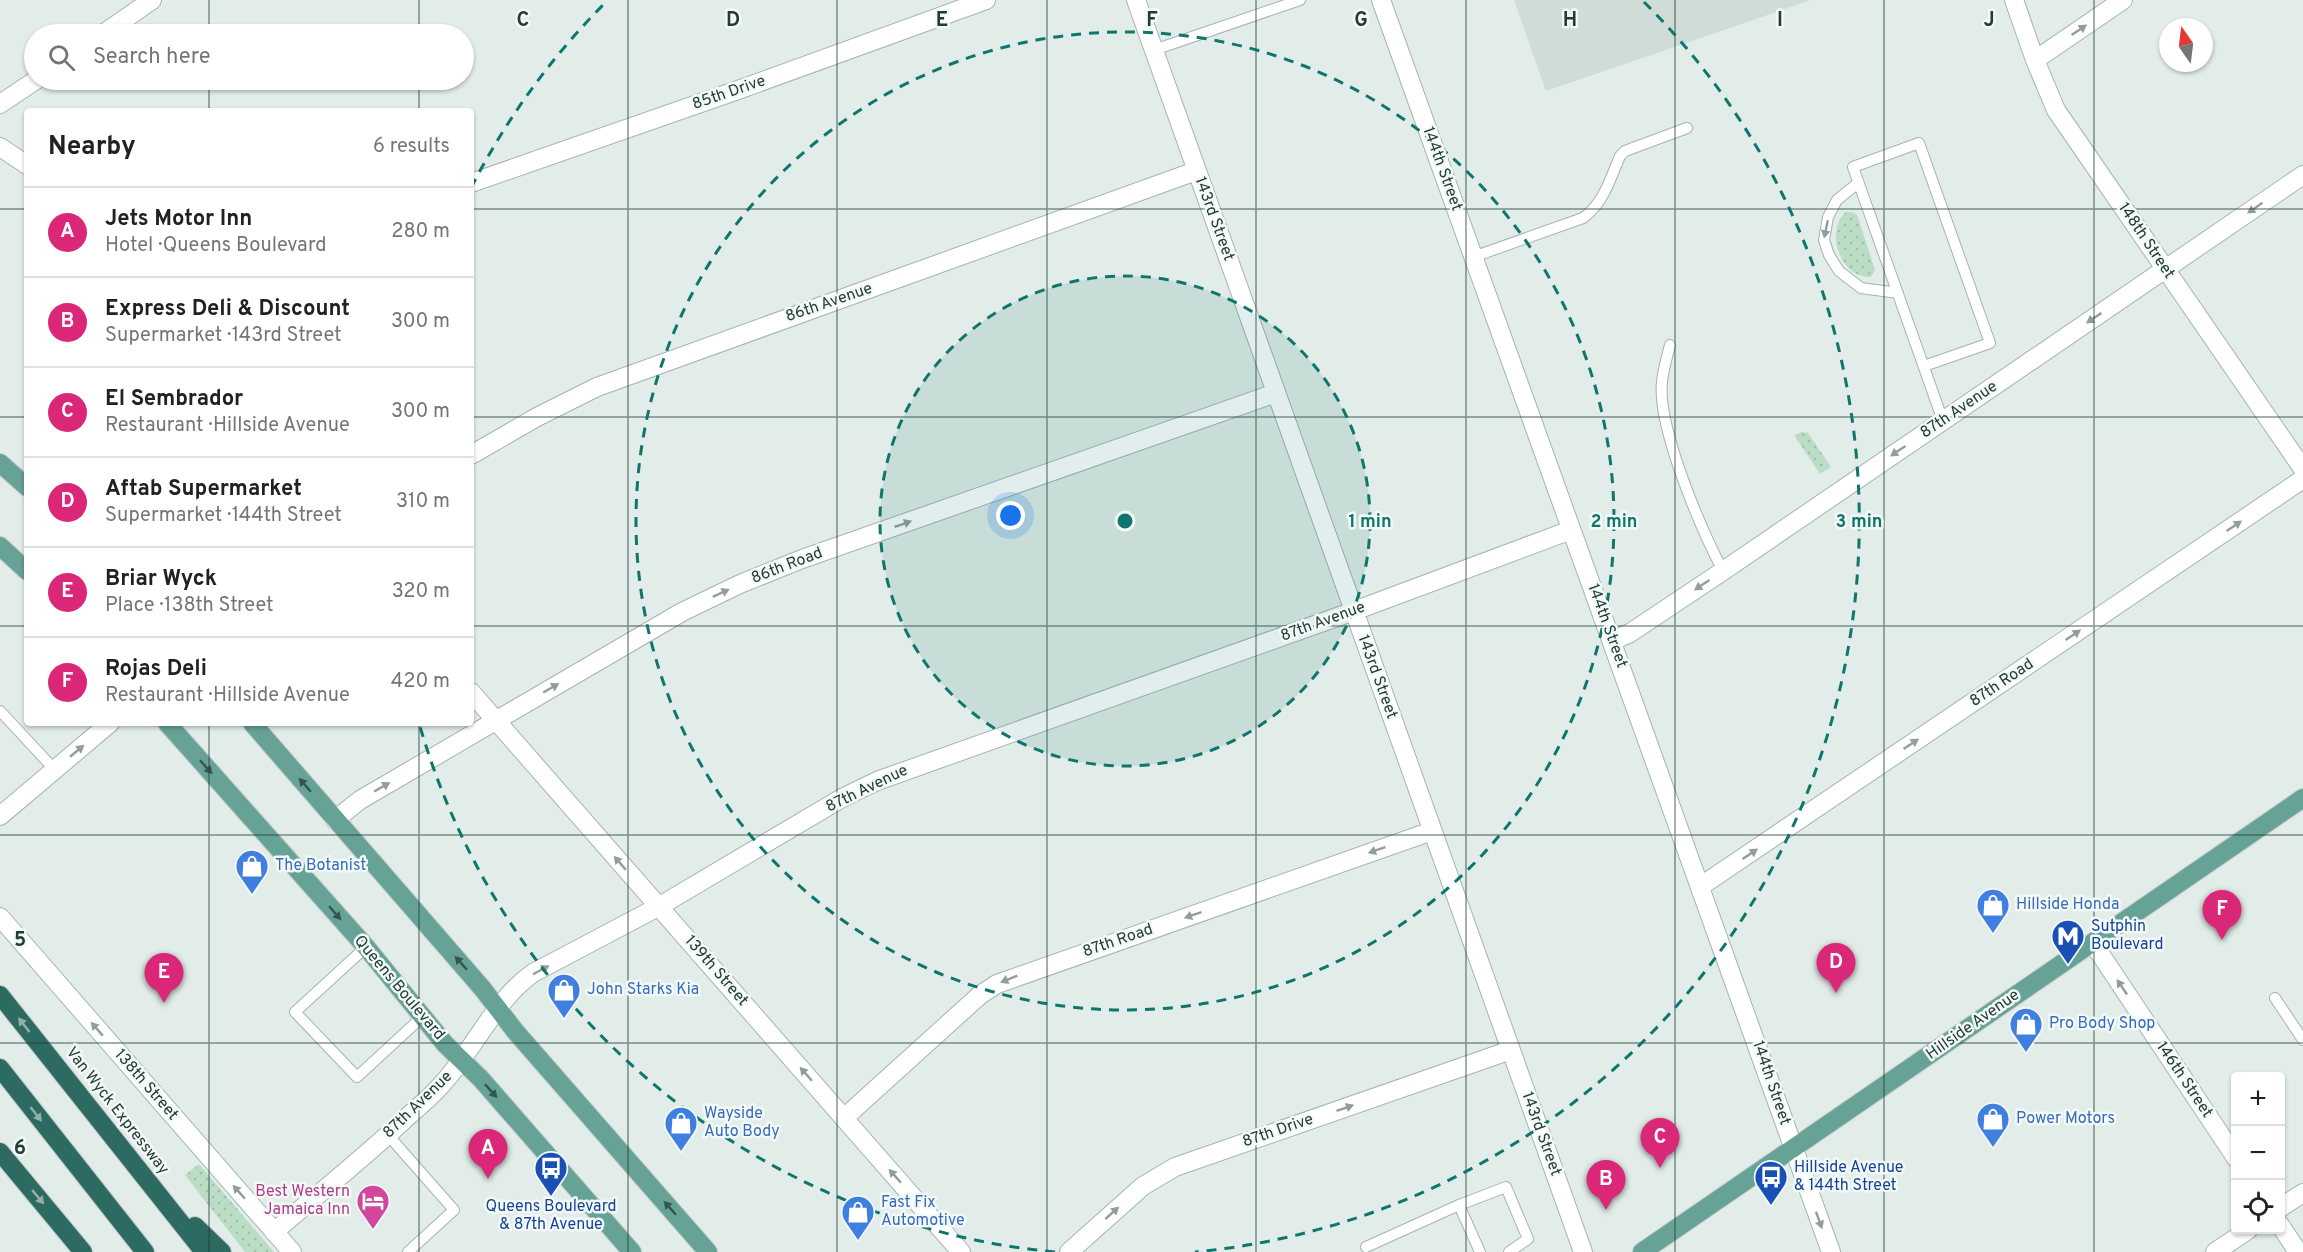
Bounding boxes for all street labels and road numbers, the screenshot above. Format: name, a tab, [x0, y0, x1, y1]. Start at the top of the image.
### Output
street label: 85th Drive	[690, 71, 768, 115]
street label: 144th Street	[1418, 124, 1466, 214]
street label: 143rd Street	[1190, 174, 1238, 264]
street label: 148th Street	[2113, 199, 2179, 283]
street label: 86th Avenue	[783, 279, 875, 327]
street label: 87th Avenue	[1917, 377, 2001, 443]
street label: 86th Road	[748, 543, 826, 589]
street label: 144th Street	[1583, 581, 1631, 671]
street label: 87th Avenue	[1278, 597, 1368, 647]
street label: 143rd Street	[1353, 632, 1401, 722]
street label: 87th Road	[1966, 654, 2038, 712]
street label: 87th Avenue	[823, 761, 911, 817]
street label: 87th Road	[1080, 920, 1156, 962]
street label: Queens Boulevard	[349, 931, 449, 1045]
street label: 139th Street	[680, 931, 752, 1011]
street label: Hillside Avenue	[1922, 985, 2024, 1065]
street label: 144th Street	[1747, 1038, 1795, 1128]
street label: 146th Street	[2151, 1038, 2217, 1122]
street label: Van Wyck Expressway	[61, 1043, 173, 1179]
street label: 138th Street	[110, 1045, 182, 1125]
street label: 87th Avenue	[379, 1067, 457, 1143]
street label: 143rd Street	[1517, 1089, 1565, 1179]
street label: 87th Drive	[1240, 1110, 1316, 1152]

